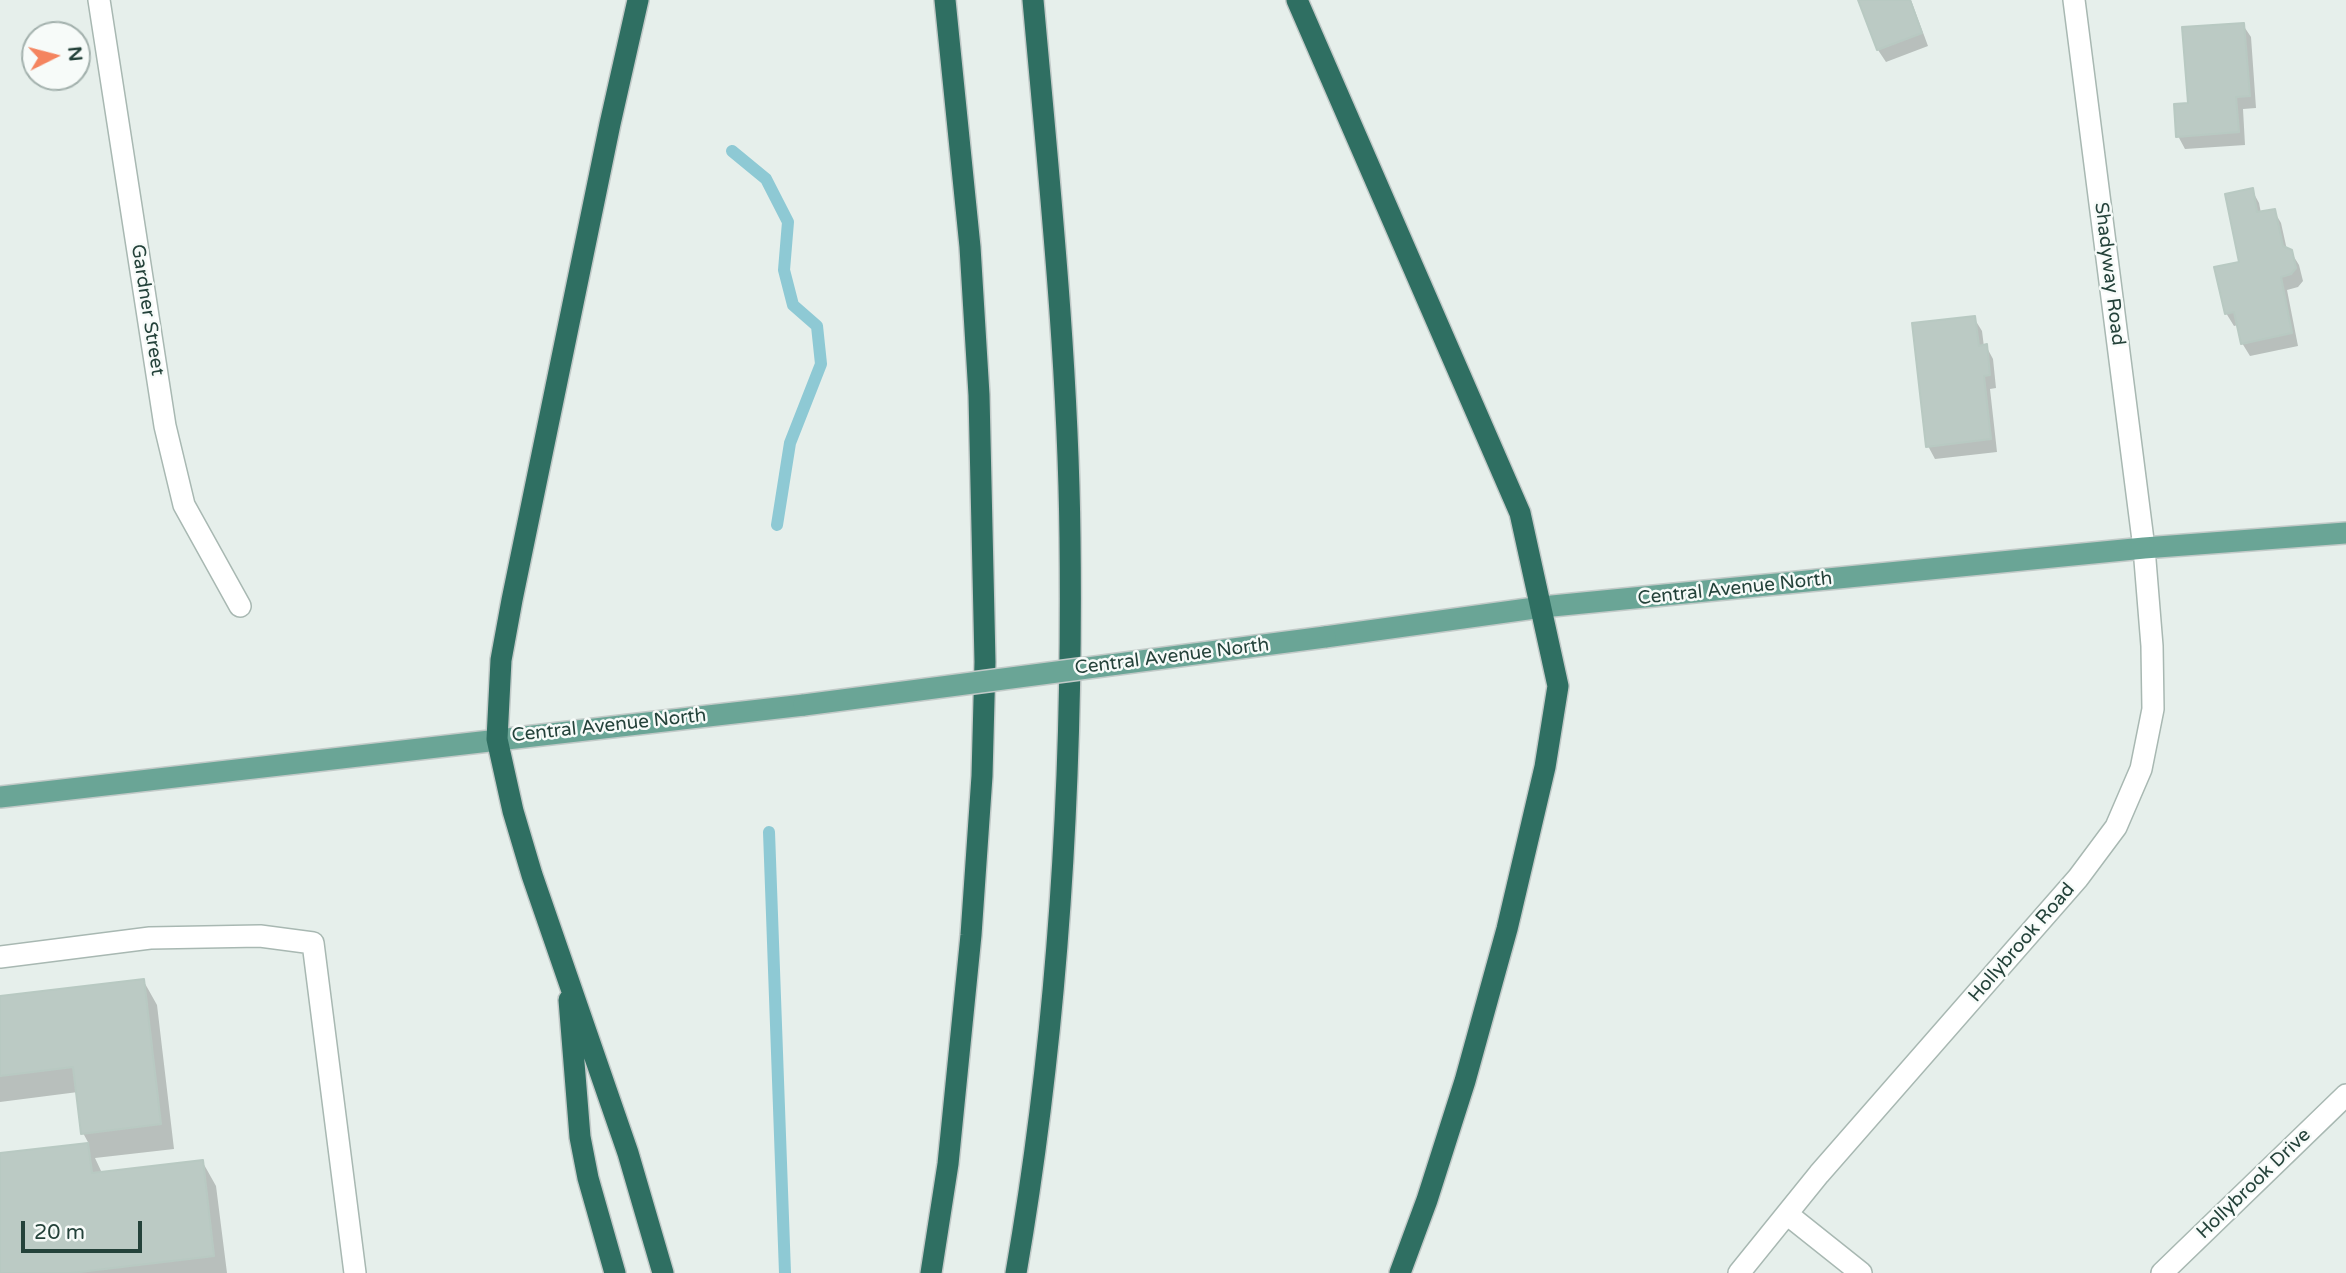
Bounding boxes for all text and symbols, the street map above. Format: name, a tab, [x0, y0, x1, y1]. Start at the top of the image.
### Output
north arrow	[21, 21, 91, 91]
text: N	[63, 45, 87, 63]
street label: Shadyway Road	[2089, 201, 2129, 347]
street label: Gardner Street	[125, 243, 169, 377]
street label: Central Avenue North	[1637, 567, 1833, 611]
street label: Central Avenue North	[1074, 634, 1270, 680]
street label: Central Avenue North	[511, 704, 707, 748]
street label: Hollybrook Road	[1964, 879, 2080, 1007]
street label: Hollybrook Drive	[2192, 1124, 2316, 1244]
scale bar	[24, 1206, 145, 1250]
text: 20 m	[34, 1220, 85, 1245]

